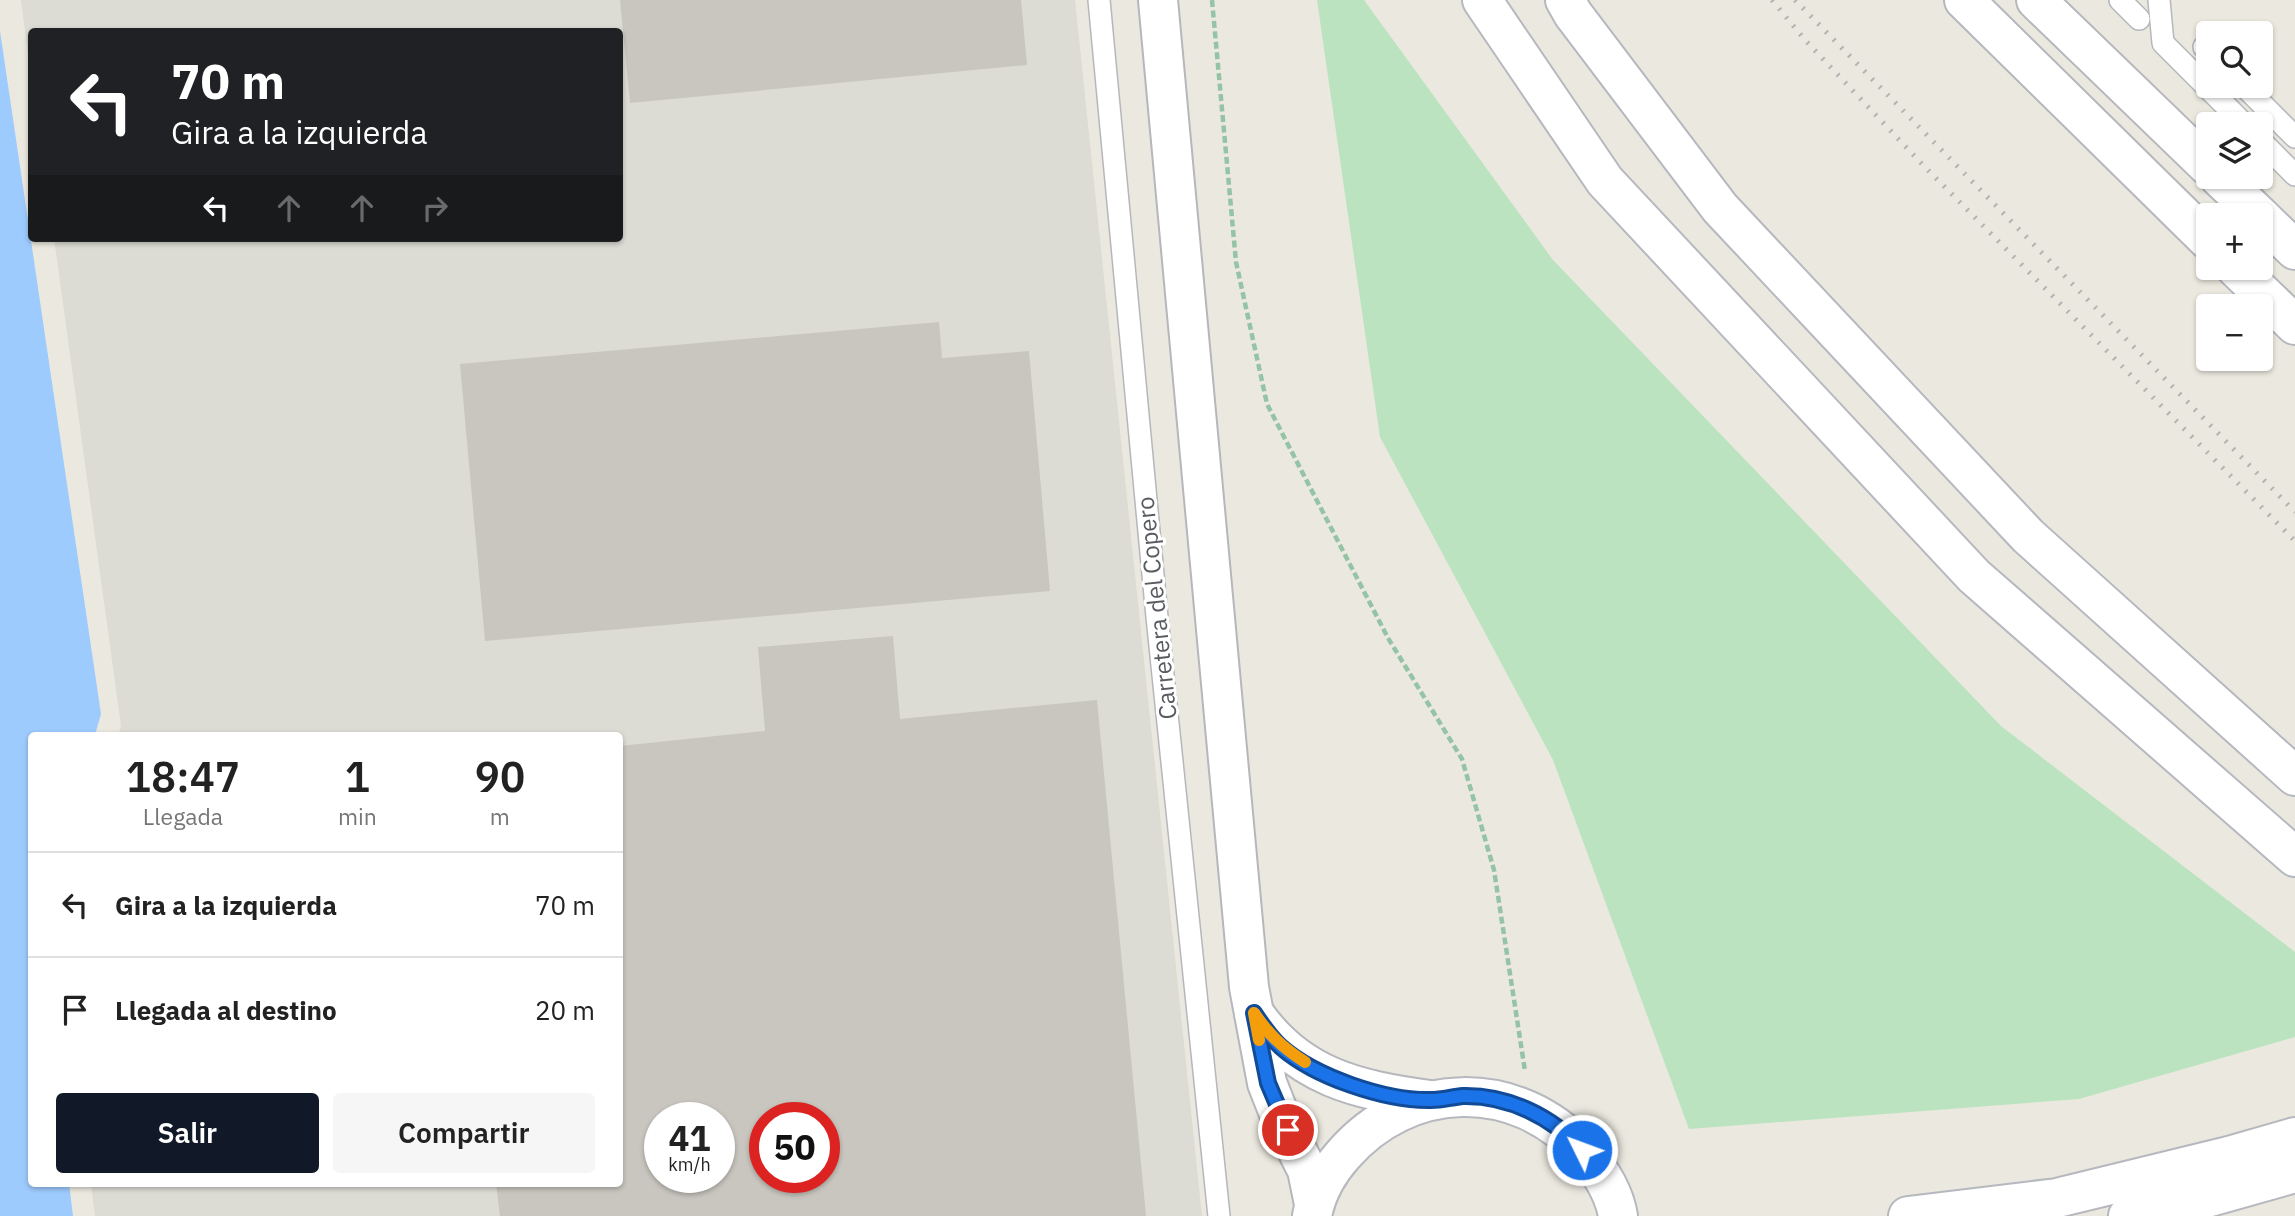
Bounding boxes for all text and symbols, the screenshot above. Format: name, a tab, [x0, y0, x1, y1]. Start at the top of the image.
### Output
map controls	[2196, 21, 2273, 371]
button: search	[2196, 21, 2273, 98]
text: 70 m	[171, 49, 285, 112]
icon: left	[56, 56, 147, 147]
text: Gira a la izquierda	[171, 111, 428, 153]
button: layers	[2196, 112, 2273, 189]
icon: left	[197, 189, 235, 227]
icon: ahead	[270, 189, 308, 227]
icon: ahead	[343, 189, 381, 227]
icon: right	[416, 189, 454, 227]
button: +	[2196, 203, 2273, 280]
button: −	[2196, 294, 2273, 371]
street label: Carretera del Copero	[1128, 495, 1184, 721]
text: 18:47	[126, 749, 240, 804]
text: 1	[345, 749, 370, 804]
text: 90	[475, 749, 525, 804]
text: Llegada	[143, 801, 223, 831]
text: min	[338, 801, 377, 831]
text: m	[490, 801, 510, 831]
icon: left	[56, 886, 94, 924]
text: Gira a la izquierda	[115, 888, 337, 922]
text: 70 m	[535, 888, 595, 922]
icon: arrive	[56, 991, 94, 1029]
text: Llegada al destino	[115, 993, 337, 1027]
text: 20 m	[535, 993, 595, 1027]
button: Salir	[56, 1093, 319, 1173]
button: Compartir	[333, 1093, 595, 1173]
pin	[1258, 1100, 1318, 1160]
speed limit sign: 50	[749, 1102, 840, 1193]
icon: arrive	[1269, 1111, 1307, 1149]
position arrow	[1545, 1113, 1619, 1187]
text: 41	[668, 1115, 711, 1161]
text: km/h	[668, 1153, 711, 1176]

